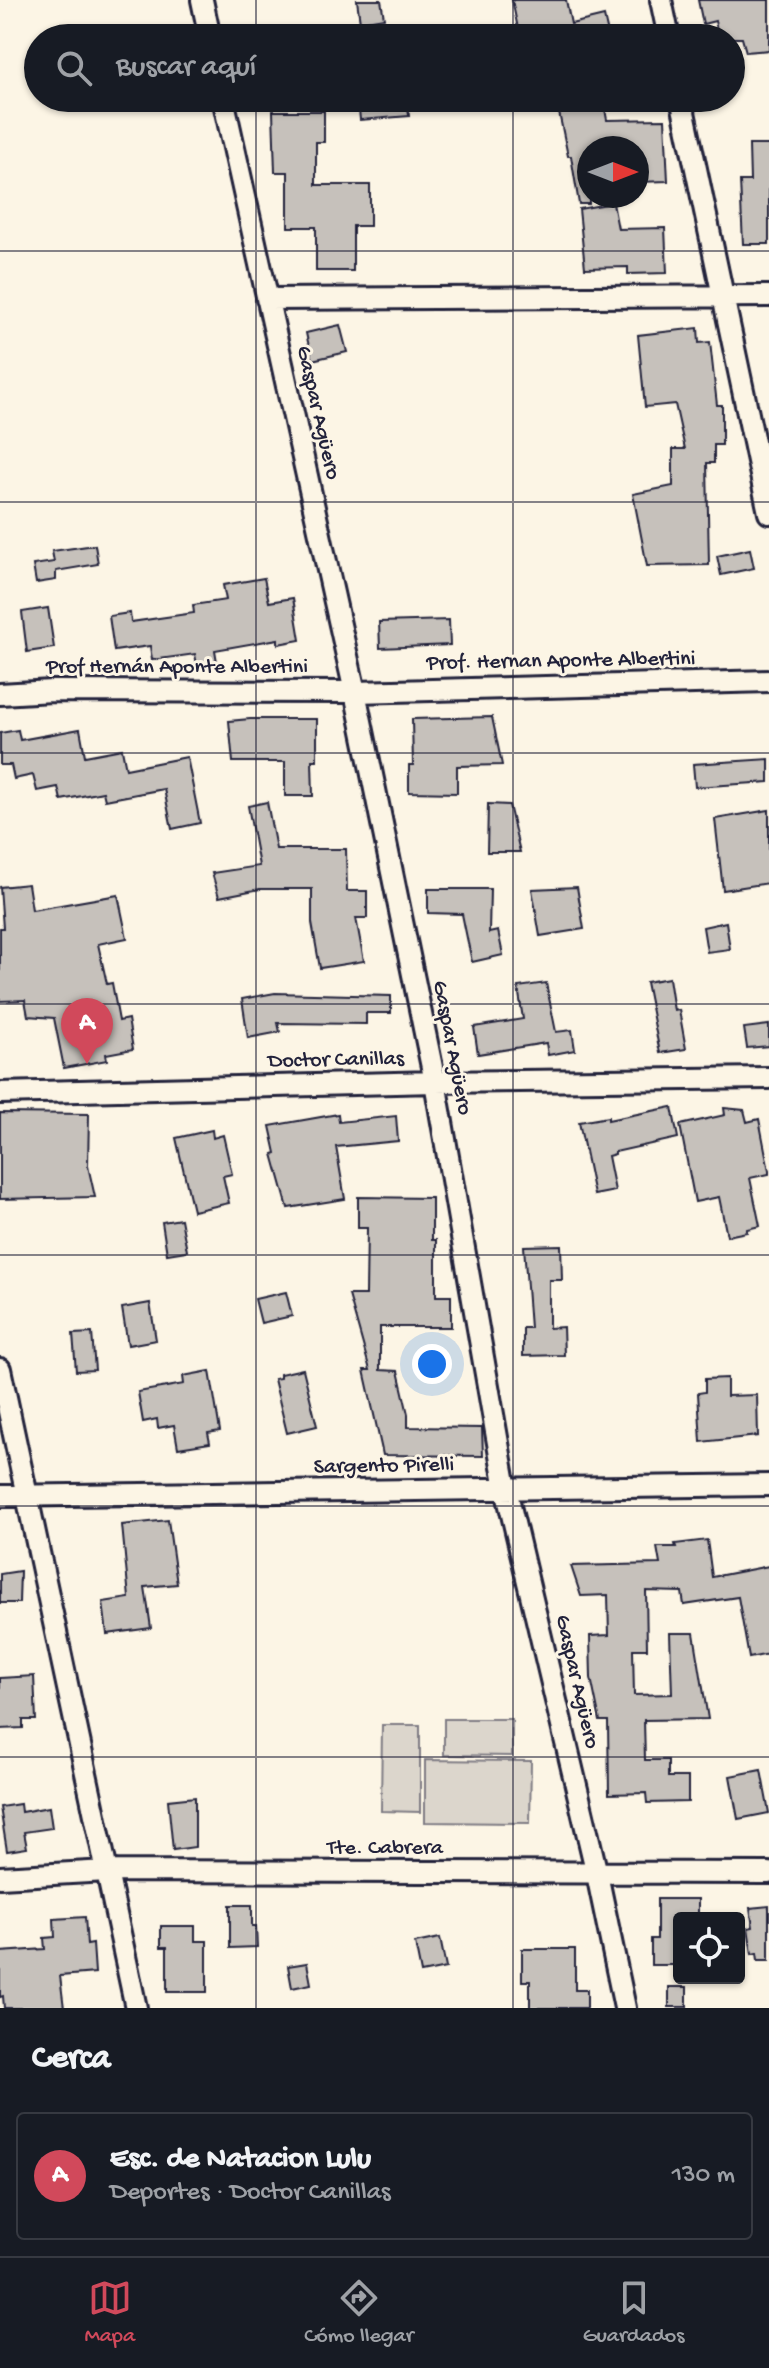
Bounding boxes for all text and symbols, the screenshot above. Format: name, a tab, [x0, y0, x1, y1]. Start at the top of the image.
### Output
search box	[24, 24, 745, 112]
icon: search	[52, 46, 96, 90]
text: Buscar aquí	[116, 51, 256, 86]
north arrow	[577, 136, 649, 208]
street label: Gaspar Agüero	[289, 344, 345, 482]
street label: Prof. Hernan Aponte Albertini	[425, 647, 696, 677]
street label: Prof Hernán Aponte Albertini	[45, 655, 308, 681]
street label: Gaspar Agüero	[425, 978, 477, 1118]
pin: A	[61, 998, 113, 1064]
street label: Doctor Canillas	[266, 1047, 405, 1075]
your location	[412, 1344, 452, 1384]
street label: Sargento Pirelli	[313, 1453, 455, 1481]
street label: Gaspar Agüero	[548, 1613, 604, 1751]
street label: Tte. Cabrera	[325, 1836, 444, 1862]
map controls	[673, 1912, 745, 1984]
button: locate	[673, 1912, 745, 1984]
text: Cerca	[32, 2040, 110, 2080]
text: Esc. de Natacion Lulu	[110, 2143, 371, 2178]
text: A	[52, 2161, 68, 2192]
text: 130 m	[672, 2161, 735, 2192]
text: Deportes · Doctor Canillas	[110, 2178, 391, 2209]
tab: Mapa	[85, 2276, 135, 2350]
tab: Cómo llegar	[304, 2276, 413, 2350]
tab: Guardados	[583, 2276, 684, 2350]

